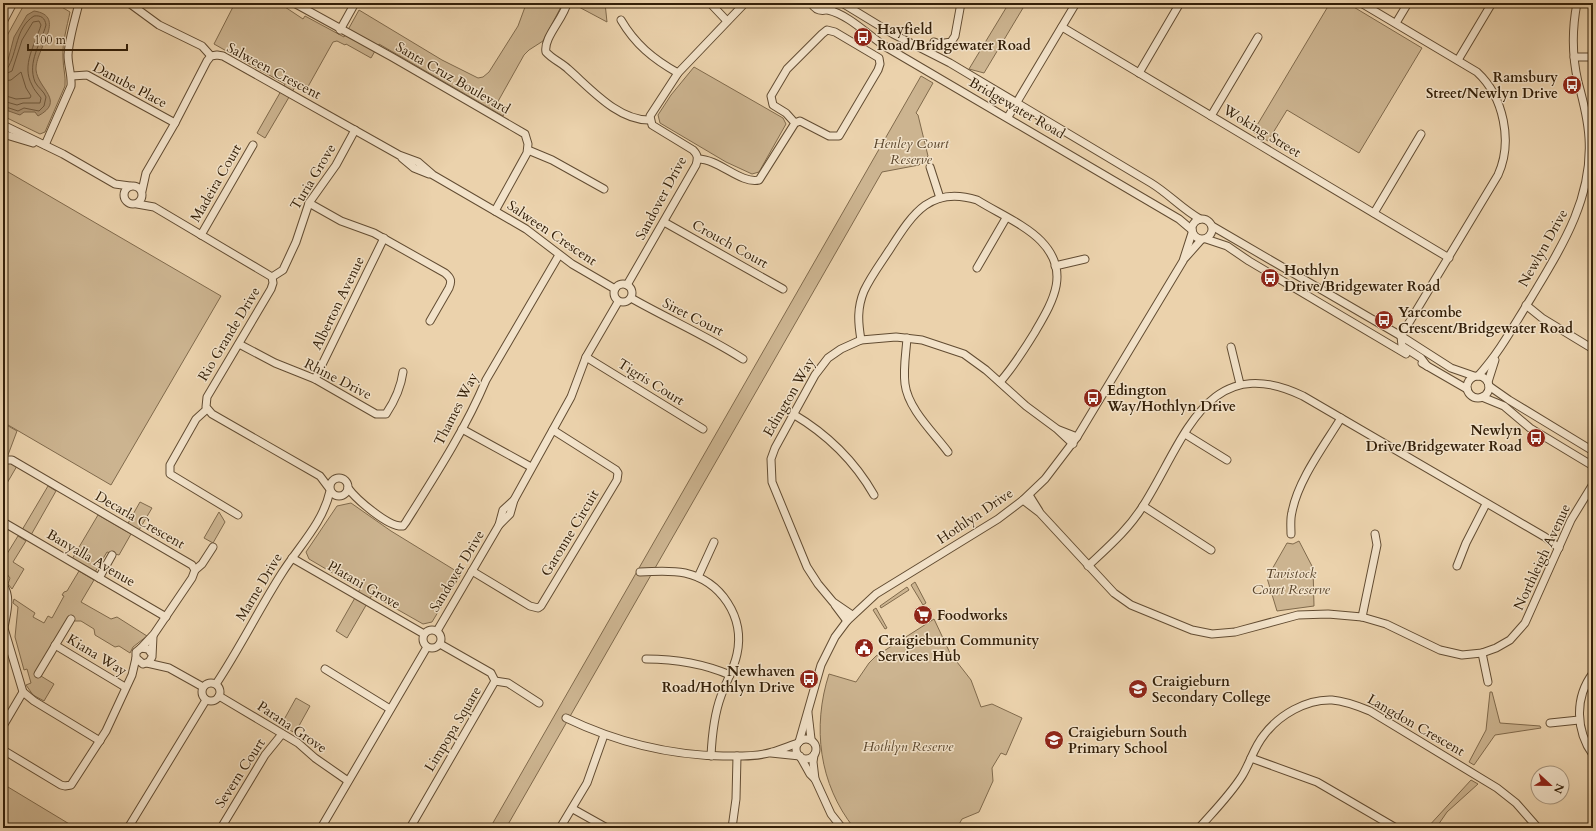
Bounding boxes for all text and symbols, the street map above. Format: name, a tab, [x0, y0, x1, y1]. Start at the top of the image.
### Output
place label: Hayfield Road/Bridgewater Road	[877, 20, 1031, 55]
scale bar	[28, 26, 127, 52]
bus stop icon: Hayfield Road/Bridgewater Road	[852, 26, 874, 48]
text: 100 m	[34, 32, 67, 48]
street label: Santa Cruz Boulevard	[392, 37, 514, 119]
street label: Salween Crescent	[224, 38, 325, 104]
street label: Danube Place	[90, 58, 170, 112]
place label: Ramsbury Street/Newlyn Drive	[1426, 68, 1558, 103]
street label: Bridgewater Road	[966, 73, 1069, 143]
bus stop icon: Ramsbury Street/Newlyn Drive	[1561, 74, 1583, 96]
street label: Woking Street	[1219, 100, 1305, 162]
park label: Henley Court Reserve	[873, 134, 950, 169]
street label: Madeira Court	[186, 140, 246, 226]
street label: Turia Grove	[286, 140, 340, 214]
street label: Sandover Drive	[631, 153, 691, 243]
street label: Salween Crescent	[503, 196, 601, 270]
street label: Newlyn Drive	[1514, 206, 1572, 290]
street label: Crouch Court	[688, 215, 772, 273]
street label: Alberton Avenue	[307, 253, 369, 353]
place label: Hothlyn Drive/Bridgewater Road	[1284, 261, 1440, 296]
bus stop icon: Hothlyn Drive/Bridgewater Road	[1259, 267, 1281, 289]
street label: Rio Grande Drive	[193, 283, 265, 385]
street label: Siret Court	[659, 294, 727, 341]
place label: Yarcombe Crescent/Bridgewater Road	[1398, 303, 1573, 338]
bus stop icon: Yarcombe Crescent/Bridgewater Road	[1373, 309, 1395, 331]
street label: Edington Way	[759, 353, 820, 440]
street label: Rhine Drive	[301, 354, 375, 404]
street label: Tigris Court	[614, 354, 688, 410]
street label: Thames Way	[429, 369, 483, 449]
place label: Edington Way/Hothlyn Drive	[1106, 381, 1236, 416]
bus stop icon: Edington Way/Hothlyn Drive	[1082, 387, 1104, 409]
place label: Newlyn Drive/Bridgewater Road	[1366, 421, 1522, 456]
bus stop icon: Newlyn Drive/Bridgewater Road	[1525, 427, 1547, 449]
street label: Hothlyn Drive	[933, 484, 1017, 548]
street label: Garonne Circuit	[537, 486, 604, 580]
street label: Decarla Crescent	[92, 487, 189, 554]
street label: Northleigh Avenue	[1509, 501, 1575, 613]
street label: Banyalla Avenue	[43, 525, 139, 591]
street label: Sandover Drive	[425, 527, 489, 615]
street label: Marne Drive	[231, 549, 287, 625]
street label: Platani Grove	[324, 556, 404, 614]
park label: Tavistock Court Reserve	[1252, 564, 1331, 599]
supermarket icon: Foodworks	[912, 604, 934, 626]
place label: Foodworks	[937, 606, 1008, 625]
street label: Kiana Way	[63, 630, 131, 681]
place label: Craigieburn Community Services Hub	[878, 631, 1039, 666]
public building icon: Craigieburn Community Services Hub	[853, 637, 875, 659]
place label: Newhaven Road/Hothlyn Drive	[662, 662, 795, 697]
bus stop icon: Newhaven Road/Hothlyn Drive	[798, 668, 820, 690]
place label: Craigieburn Secondary College	[1152, 672, 1271, 707]
school or university icon: Craigieburn Secondary College	[1127, 678, 1149, 700]
street label: Limpopa Square	[420, 683, 486, 775]
street label: Langdon Crescent	[1364, 690, 1468, 761]
street label: Parana Grove	[253, 697, 331, 757]
place label: Craigieburn South Primary School	[1068, 723, 1188, 758]
school or university icon: Craigieburn South Primary School	[1043, 729, 1065, 751]
street label: Severn Court	[210, 734, 270, 811]
park label: Hothlyn Reserve	[863, 737, 954, 756]
north arrow	[1530, 765, 1570, 805]
text: N	[1550, 781, 1568, 796]

